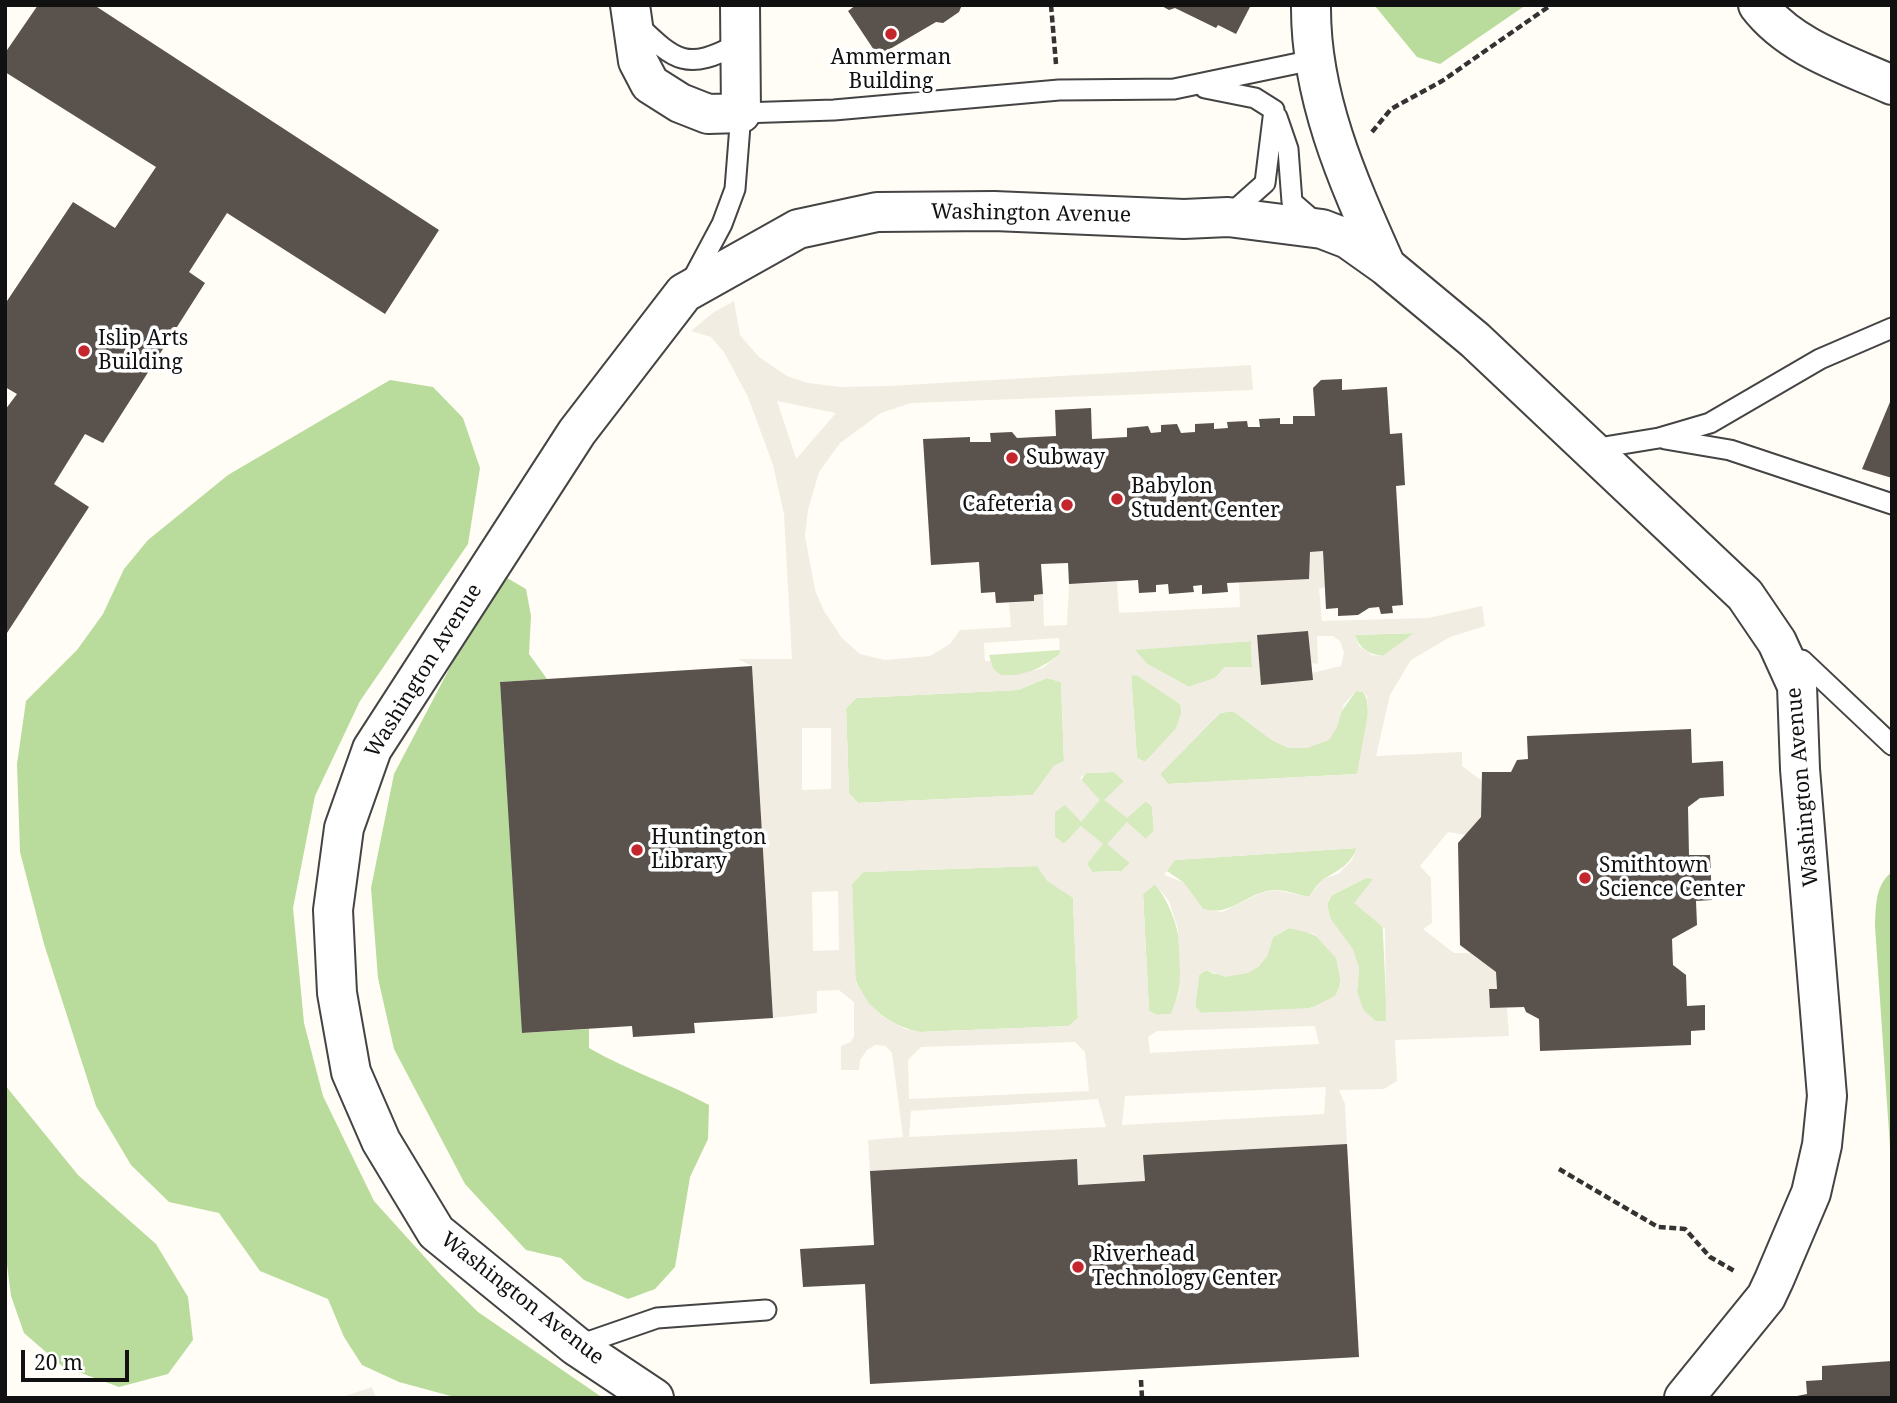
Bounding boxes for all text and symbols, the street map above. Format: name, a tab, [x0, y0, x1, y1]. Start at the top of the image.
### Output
marker: Ammerman Building	[883, 26, 899, 42]
place label: Ammerman Building	[831, 45, 951, 95]
street label: Washington Avenue	[931, 200, 1131, 228]
place label: Islip Arts Building	[98, 326, 188, 376]
marker: Islip Arts Building	[76, 343, 92, 359]
place label: Subway	[1026, 445, 1105, 471]
marker: Subway	[1004, 450, 1020, 466]
place label: Babylon Student Center	[1131, 474, 1280, 524]
marker: Babylon Student Center	[1109, 491, 1125, 507]
place label: Cafeteria	[962, 492, 1053, 518]
marker: Cafeteria	[1059, 497, 1075, 513]
street label: Washington Avenue	[360, 579, 488, 763]
street label: Washington Avenue	[1782, 686, 1824, 888]
place label: Huntington Library	[651, 825, 767, 875]
marker: Huntington Library	[629, 842, 645, 858]
place label: Smithtown Science Center	[1599, 853, 1745, 903]
marker: Smithtown Science Center	[1577, 870, 1593, 886]
street label: Washington Avenue	[435, 1227, 609, 1371]
place label: Riverhead Technology Center	[1092, 1242, 1278, 1292]
marker: Riverhead Technology Center	[1070, 1259, 1086, 1275]
scale bar	[24, 1336, 133, 1380]
text: 20 m	[34, 1348, 83, 1376]

